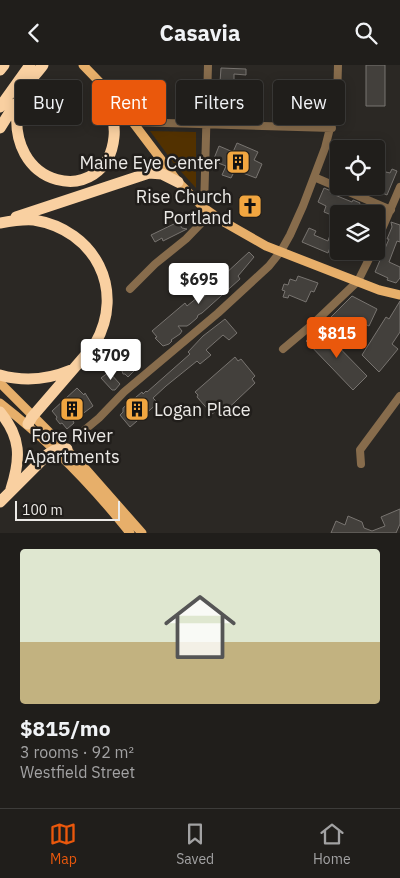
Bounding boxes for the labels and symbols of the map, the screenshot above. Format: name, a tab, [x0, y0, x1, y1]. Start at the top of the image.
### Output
building icon: Maine Eye Center	[225, 149, 251, 175]
place label: Maine Eye Center	[79, 151, 220, 174]
place label: Rise Church Portland	[136, 185, 232, 229]
church icon: Rise Church Portland	[237, 193, 263, 219]
pin: $695	[169, 263, 229, 305]
pin: $815	[307, 317, 367, 359]
pin: $709	[81, 339, 141, 381]
building icon: Fore River Apartments	[59, 396, 85, 422]
building icon: Logan Place	[124, 396, 150, 422]
place label: Logan Place	[154, 398, 251, 421]
place label: Fore River Apartments	[24, 424, 120, 468]
scale bar	[15, 498, 120, 521]

